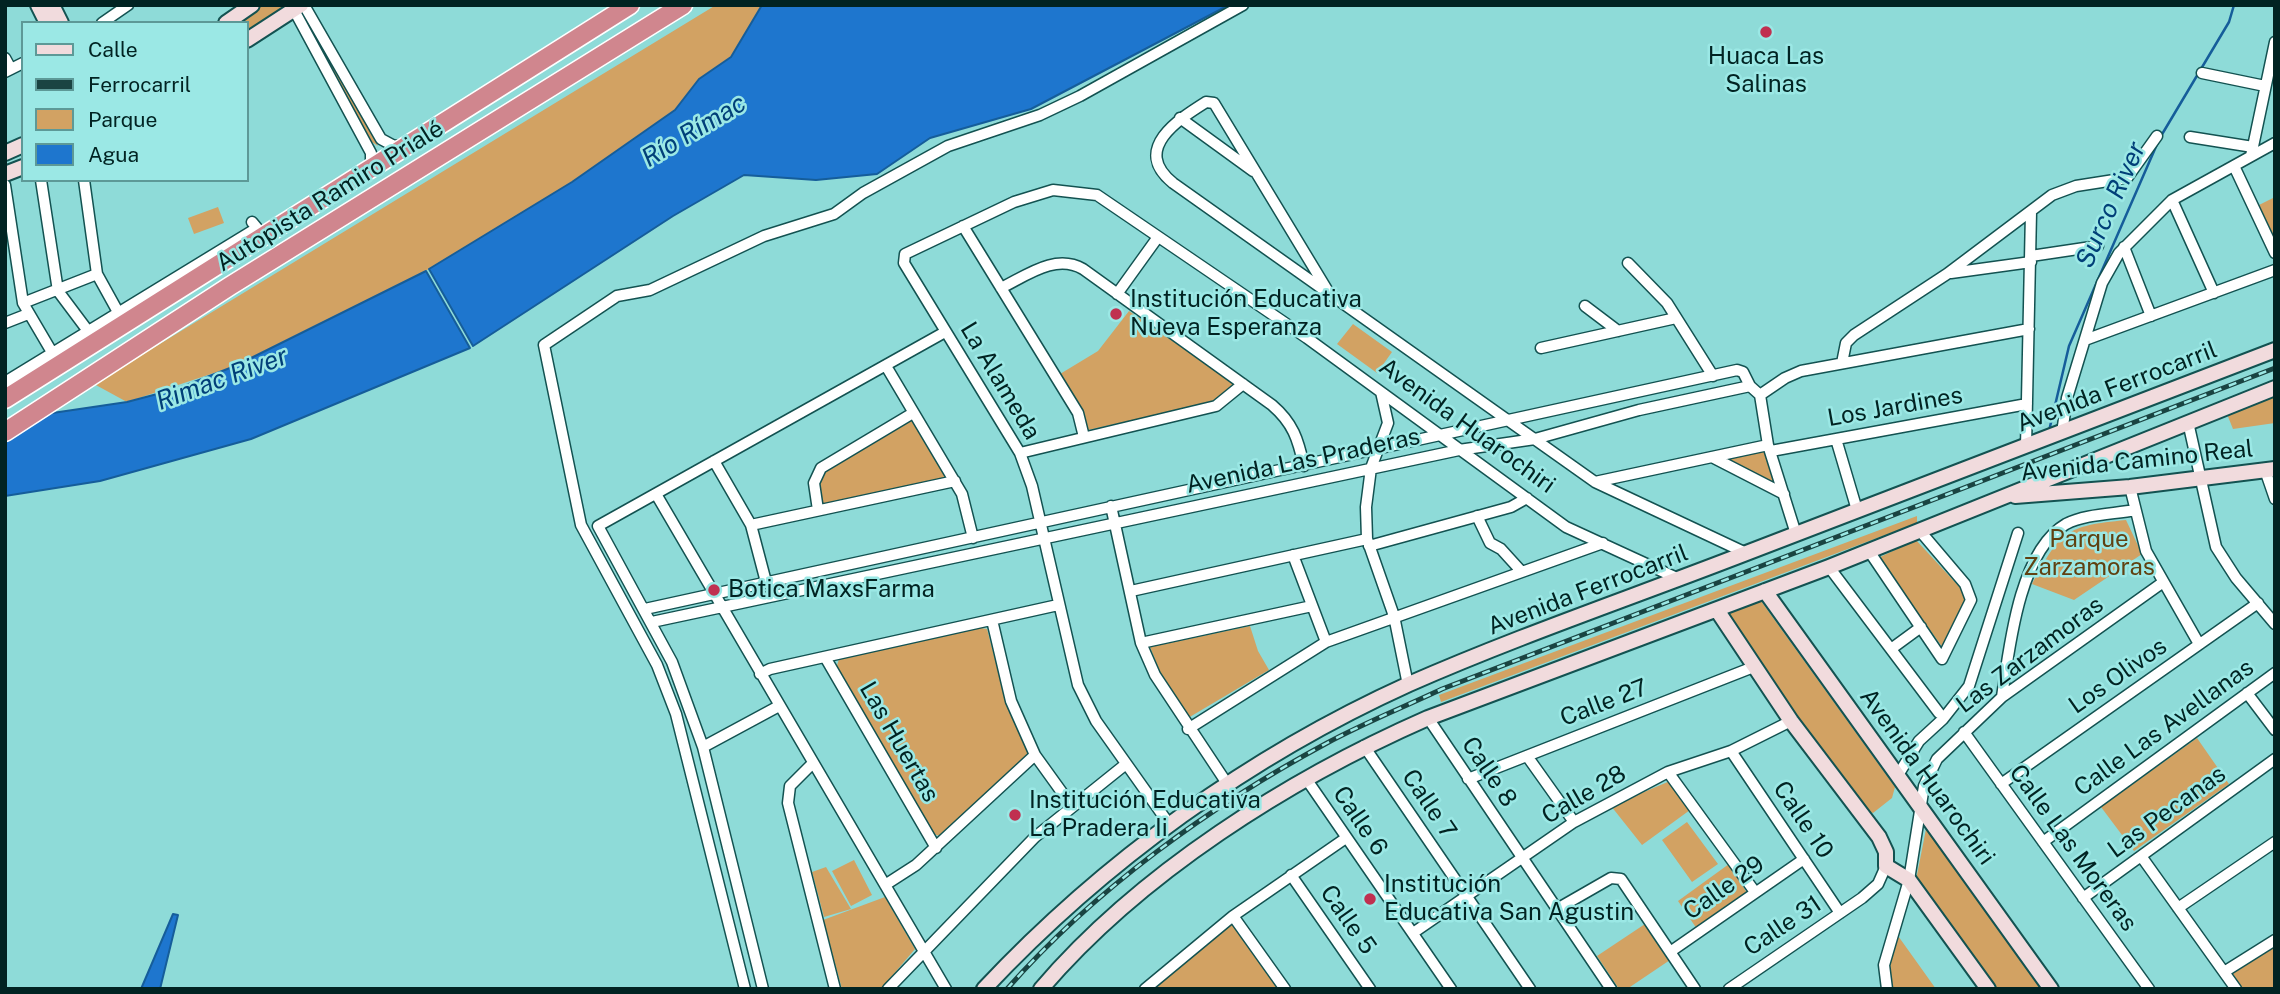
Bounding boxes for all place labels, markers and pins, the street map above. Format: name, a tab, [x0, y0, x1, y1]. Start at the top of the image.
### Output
marker: Huaca Las Salinas	[1758, 24, 1774, 40]
place label: Huaca Las Salinas	[1708, 43, 1824, 99]
place label: Institución Educativa Nueva Esperanza	[1130, 286, 1362, 342]
marker: Institución Educativa Nueva Esperanza	[1108, 306, 1124, 322]
place label: Botica MaxsFarma	[728, 576, 935, 604]
marker: Botica MaxsFarma	[706, 582, 722, 598]
place label: Institución Educativa La Pradera Ii	[1029, 787, 1261, 843]
marker: Institución Educativa La Pradera Ii	[1007, 807, 1023, 823]
place label: Institución Educativa San Agustin	[1384, 871, 1634, 927]
marker: Institución Educativa San Agustin	[1362, 891, 1378, 907]

